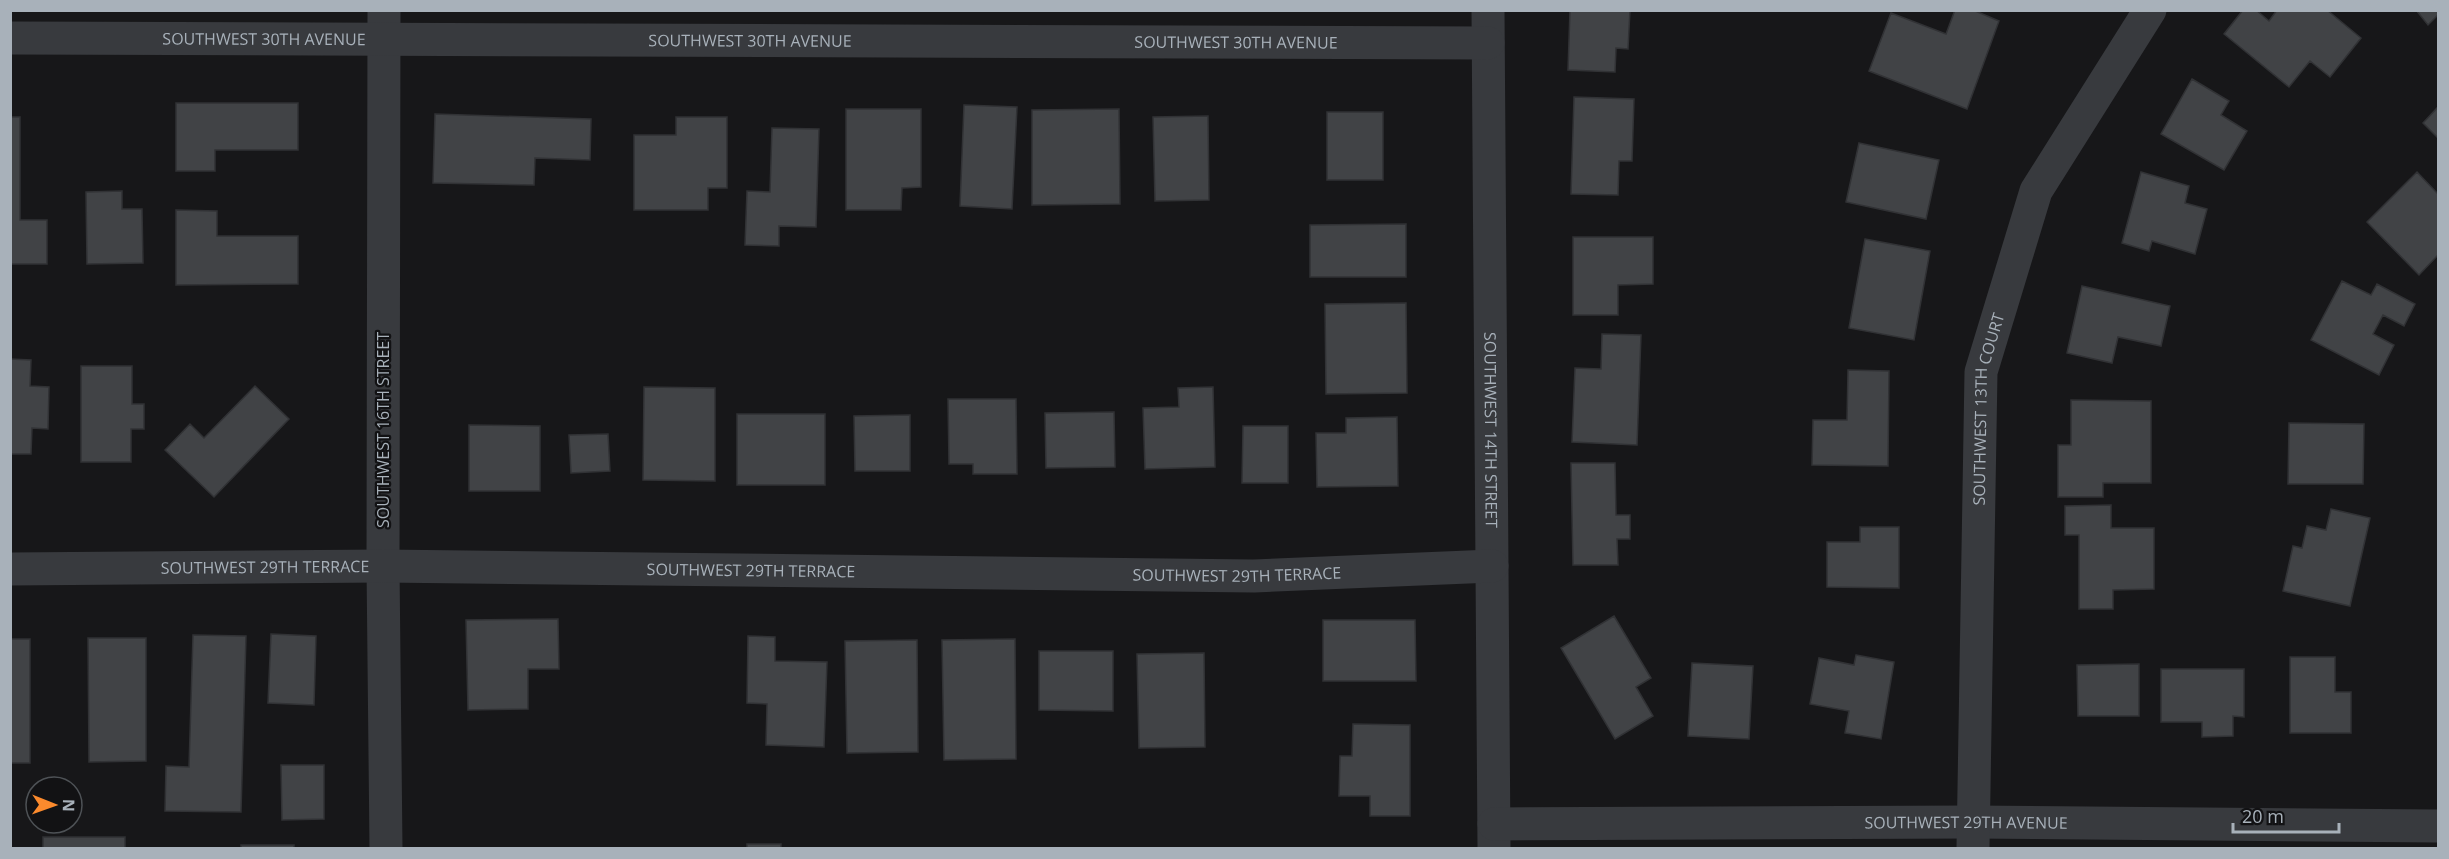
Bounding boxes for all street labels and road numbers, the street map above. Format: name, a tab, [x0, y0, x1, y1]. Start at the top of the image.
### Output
street label: SOUTHWEST 30TH AVENUE	[162, 28, 366, 50]
street label: SOUTHWEST 30TH AVENUE	[648, 29, 852, 52]
street label: SOUTHWEST 30TH AVENUE	[1134, 31, 1338, 53]
street label: SOUTHWEST 13TH COURT	[1968, 310, 2009, 506]
street label: SOUTHWEST 16TH STREET	[372, 332, 394, 528]
street label: SOUTHWEST 14TH STREET	[1479, 332, 1503, 528]
street label: SOUTHWEST 29TH TERRACE	[161, 555, 369, 579]
street label: SOUTHWEST 29TH TERRACE	[647, 558, 855, 582]
street label: SOUTHWEST 29TH TERRACE	[1133, 561, 1342, 587]
street label: SOUTHWEST 29TH AVENUE	[1864, 811, 2068, 834]

